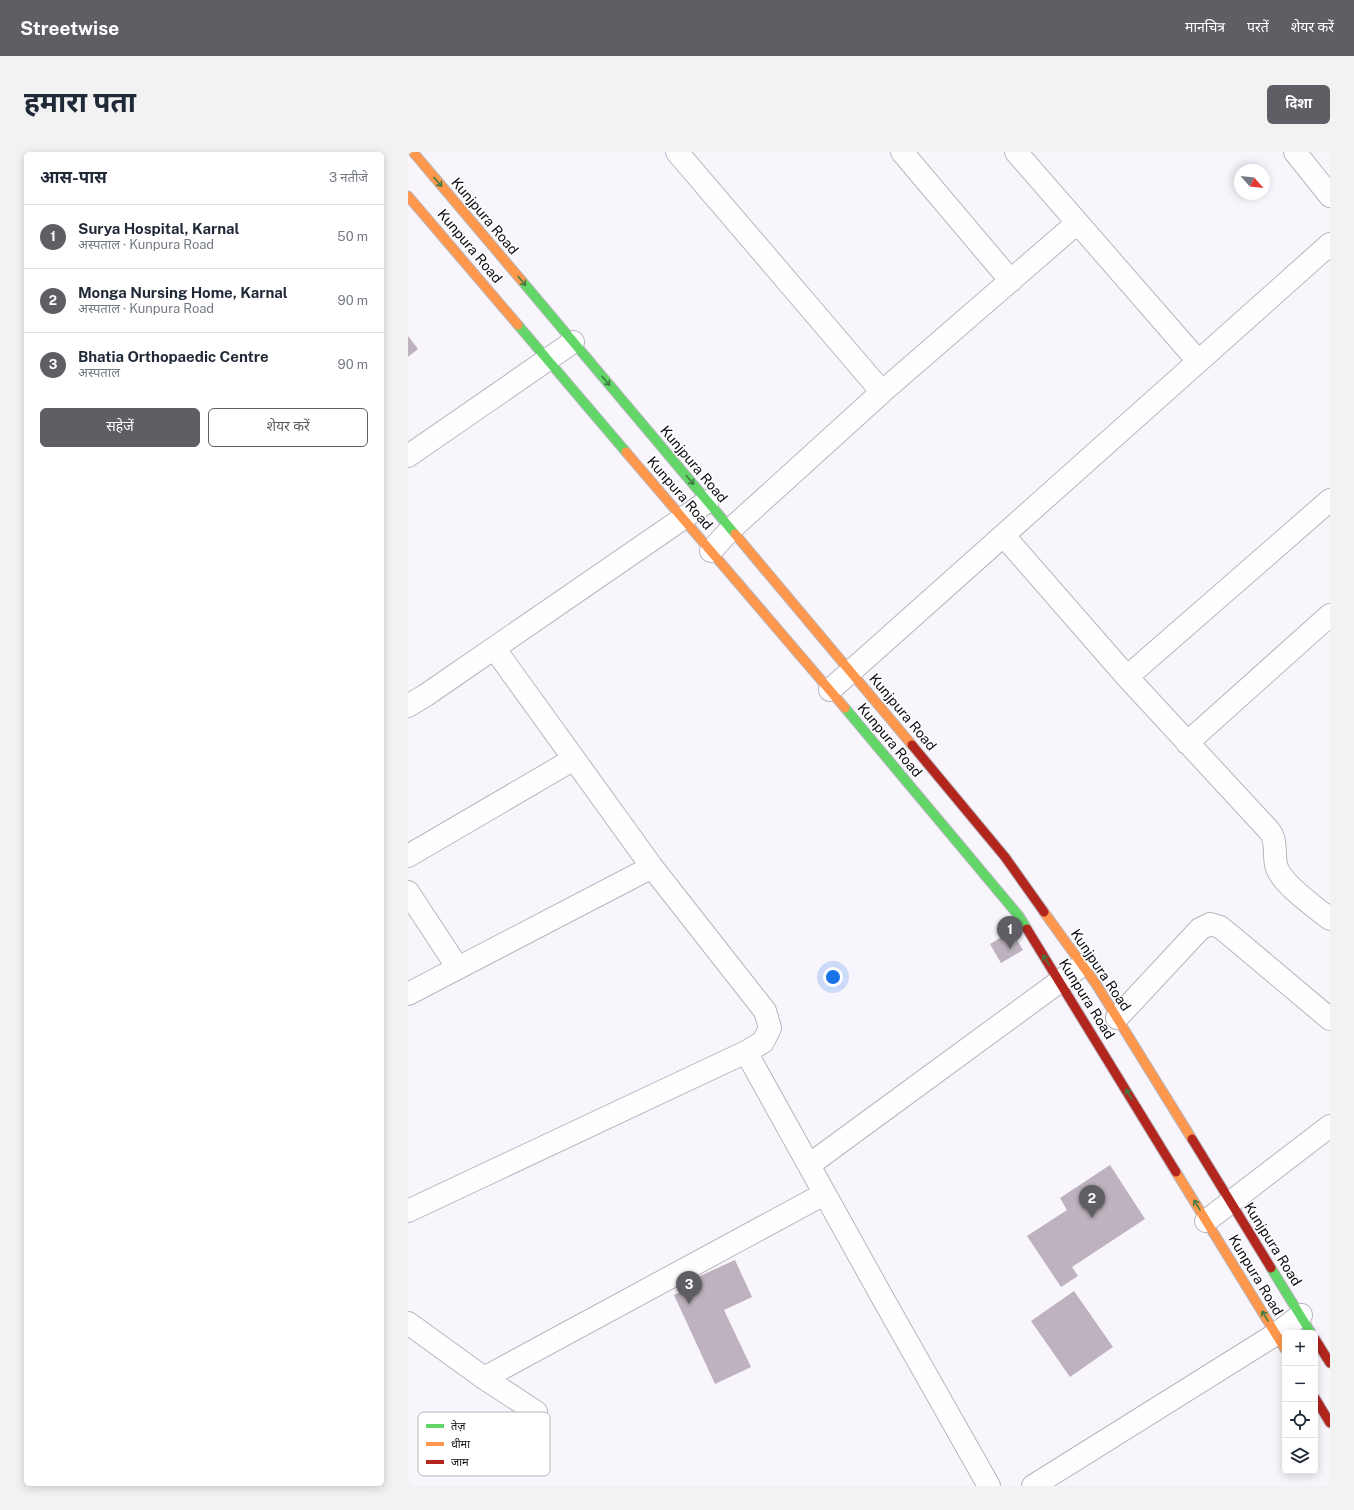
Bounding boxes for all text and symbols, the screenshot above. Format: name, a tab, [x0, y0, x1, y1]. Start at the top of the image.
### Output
text: Streetwise	[20, 17, 119, 39]
text: मानचित्र	[1185, 19, 1225, 35]
text: परतें	[1247, 19, 1269, 35]
text: शेयर करें	[1291, 19, 1334, 35]
text: हमारा पता	[24, 85, 136, 118]
button: दिशा	[1267, 85, 1330, 124]
north arrow	[1234, 164, 1270, 200]
text: आस-पास	[40, 167, 107, 187]
text: 3 नतीजे	[329, 170, 368, 185]
street label: Kunjpura Road	[448, 174, 522, 258]
one-way arrow	[434, 176, 443, 187]
street label: Kunpura Road	[434, 206, 506, 286]
text: Surya Hospital, Karnal	[78, 220, 240, 237]
text: 1	[50, 229, 56, 244]
text: 50 m	[337, 229, 368, 244]
text: अस्पताल · Kunpura Road	[78, 237, 214, 252]
one-way arrow	[518, 276, 527, 287]
text: Monga Nursing Home, Karnal	[78, 284, 288, 301]
text: 2	[49, 293, 57, 308]
text: 90 m	[338, 293, 368, 308]
text: अस्पताल · Kunpura Road	[78, 301, 214, 316]
text: Bhatia Orthopaedic Centre	[78, 348, 269, 365]
text: 3	[49, 357, 57, 372]
text: 90 m	[338, 357, 368, 372]
text: अस्पताल	[78, 365, 120, 380]
one-way arrow	[601, 375, 610, 385]
button: सहेजें	[40, 408, 200, 447]
button: शेयर करें	[208, 408, 368, 447]
street label: Kunjpura Road	[657, 422, 731, 506]
street label: Kunpura Road	[644, 453, 716, 533]
one-way arrow	[685, 475, 694, 485]
street label: Kunjpura Road	[866, 670, 940, 754]
street label: Kunpura Road	[854, 700, 926, 780]
pin: 1	[997, 916, 1023, 949]
street label: Kunjpura Road	[1068, 926, 1134, 1014]
one-way arrow	[1042, 955, 1050, 966]
street label: Kunpura Road	[1056, 956, 1118, 1042]
your location	[823, 967, 843, 987]
one-way arrow	[1124, 1088, 1132, 1100]
pin: 2	[1079, 1185, 1105, 1218]
one-way arrow	[1192, 1199, 1200, 1211]
street label: Kunjpura Road	[1241, 1199, 1305, 1289]
street label: Kunpura Road	[1226, 1232, 1286, 1318]
pin: 3	[676, 1271, 702, 1304]
one-way arrow	[1260, 1310, 1268, 1322]
map controls	[1282, 1330, 1318, 1474]
button: +	[1282, 1330, 1318, 1366]
button: −	[1282, 1366, 1318, 1402]
button: locate	[1282, 1402, 1318, 1438]
legend	[418, 1412, 550, 1476]
text: तेज़	[451, 1420, 466, 1432]
text: धीमा	[451, 1438, 470, 1450]
button: layers	[1282, 1438, 1318, 1474]
text: जाम	[451, 1456, 469, 1468]

